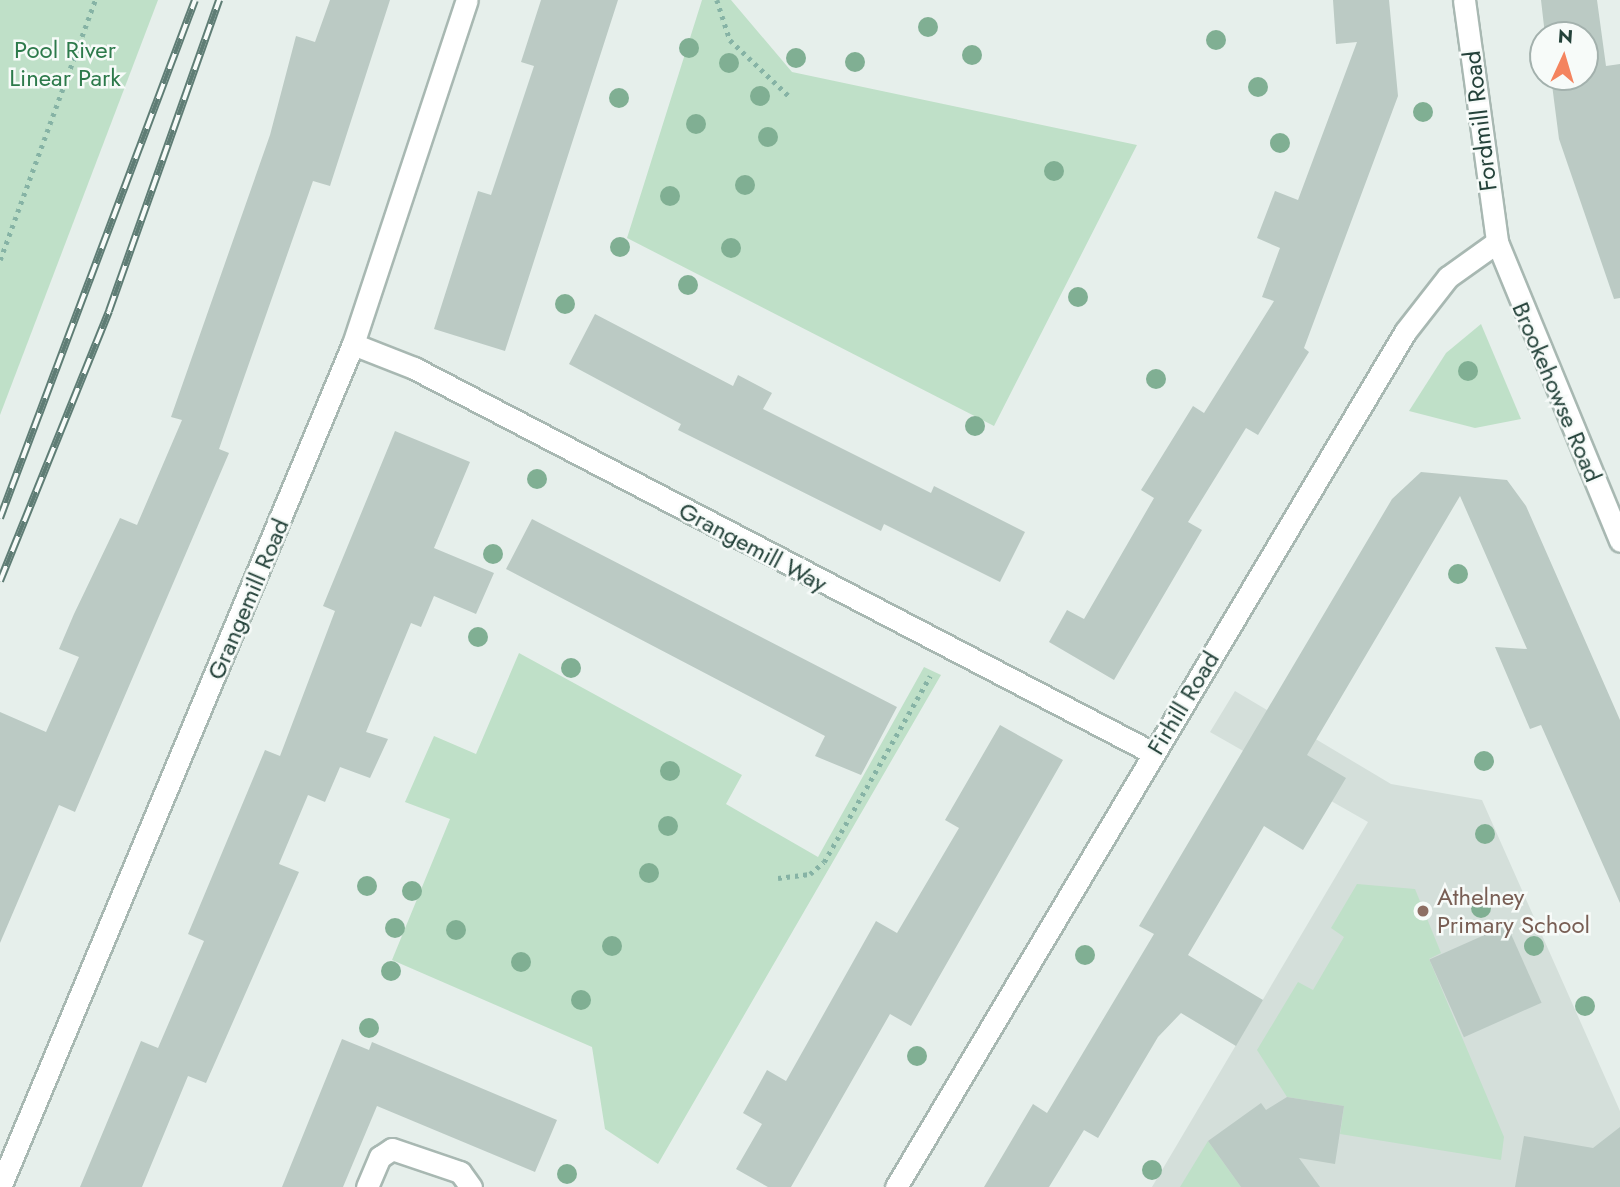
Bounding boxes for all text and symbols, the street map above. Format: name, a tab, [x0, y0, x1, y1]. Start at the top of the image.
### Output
north arrow	[1529, 21, 1599, 91]
text: N	[1557, 23, 1574, 51]
park label: Pool River Linear Park	[9, 36, 121, 92]
street label: Fordmill Road	[1457, 49, 1503, 193]
street label: Brookehowse Road	[1506, 298, 1608, 486]
street label: Grangemill Way	[674, 496, 832, 598]
street label: Grangemill Road	[201, 514, 295, 684]
street label: Firhill Road	[1141, 646, 1225, 760]
place label: Athelney Primary School	[1437, 883, 1590, 939]
marker: Athelney Primary School	[1415, 903, 1431, 919]

